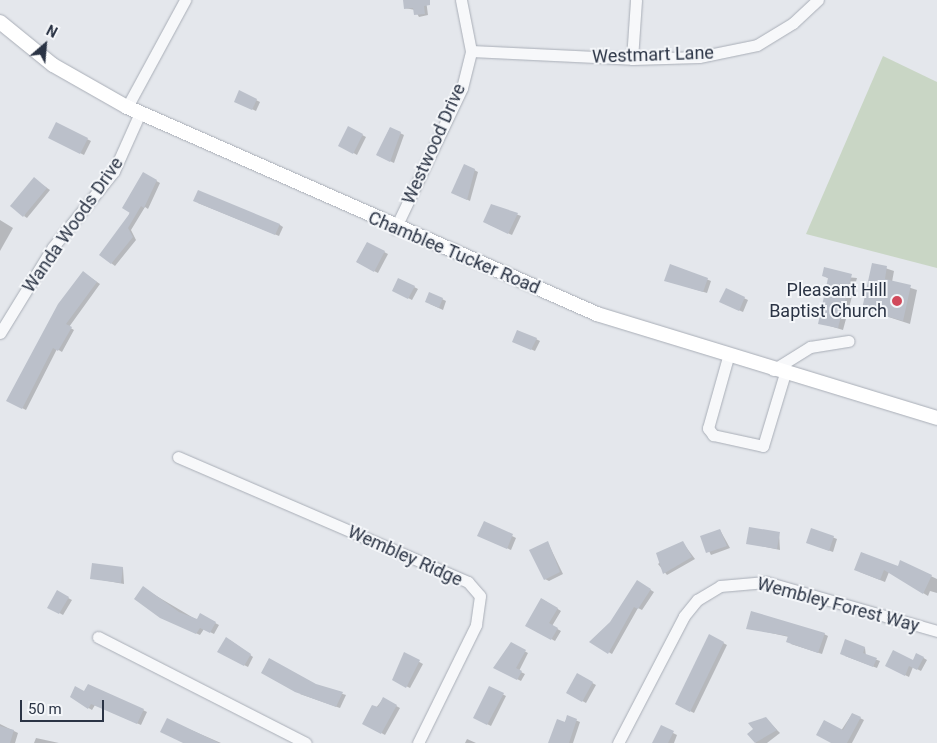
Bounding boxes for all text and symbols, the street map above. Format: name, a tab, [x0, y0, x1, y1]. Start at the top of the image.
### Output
north arrow	[20, 20, 70, 70]
text: N	[44, 22, 60, 41]
street label: Westmart Lane	[592, 42, 714, 68]
street label: Westwood Drive	[398, 80, 470, 208]
street label: Wanda Woods Drive	[18, 153, 128, 297]
street label: Chamblee Tucker Road	[365, 207, 543, 299]
place label: Pleasant Hill Baptist Church	[769, 280, 887, 322]
marker: Pleasant Hill Baptist Church	[891, 295, 903, 307]
street label: Wembley Ridge	[344, 521, 466, 591]
street label: Wembley Forest Way	[755, 573, 921, 637]
scale bar	[22, 690, 106, 722]
text: 50 m	[28, 700, 62, 718]

